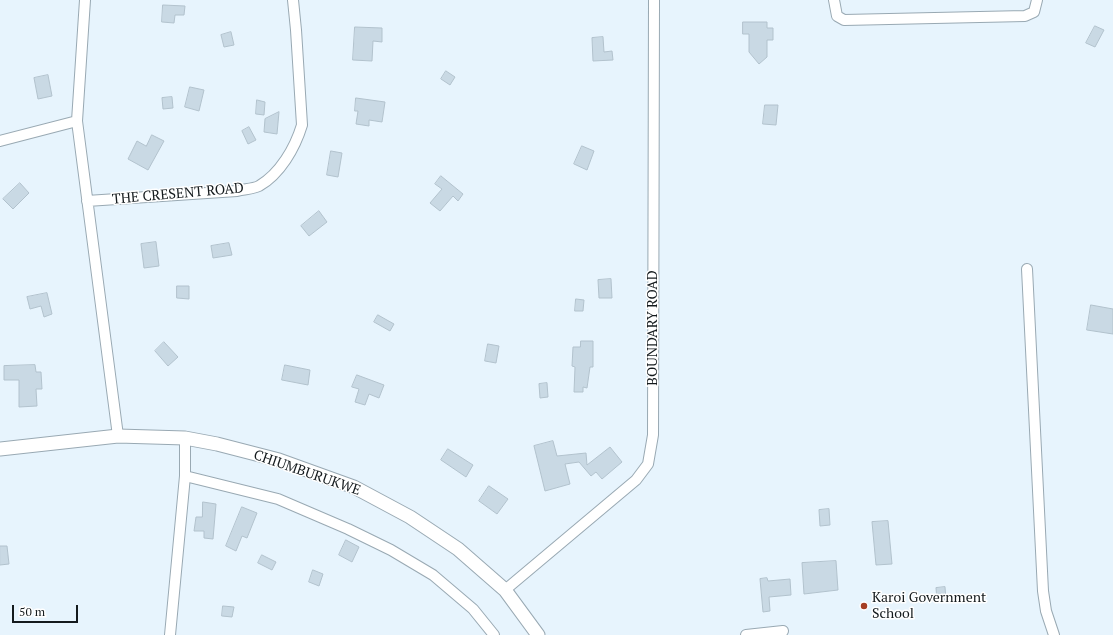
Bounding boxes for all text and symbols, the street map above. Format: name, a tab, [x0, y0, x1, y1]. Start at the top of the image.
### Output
street label: THE CRESENT ROAD	[112, 180, 244, 208]
street label: BOUNDARY ROAD	[645, 270, 661, 386]
street label: CHIUMBURUKWE	[251, 447, 363, 499]
place label: Karoi Government School	[872, 590, 986, 622]
scale bar	[14, 597, 80, 623]
marker: Karoi Government School	[859, 601, 869, 611]
text: 50 m	[19, 604, 45, 619]

